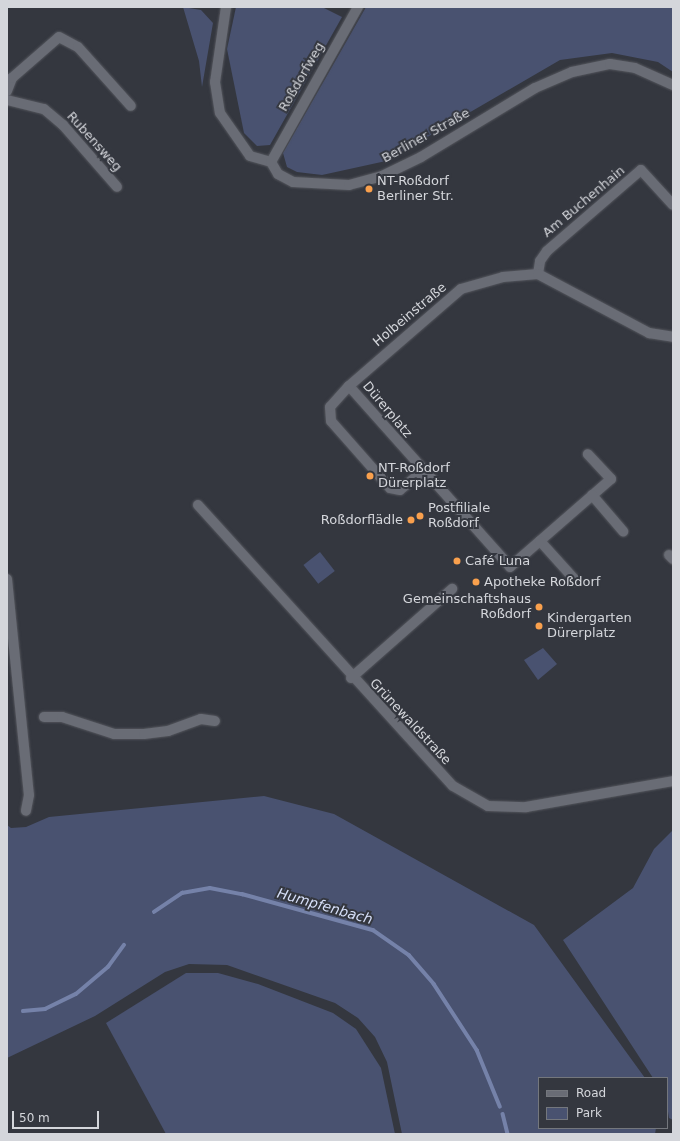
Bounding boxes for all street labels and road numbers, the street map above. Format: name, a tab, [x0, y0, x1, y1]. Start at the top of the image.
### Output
street label: Roßdorfweg	[276, 40, 328, 114]
street label: Berliner Straße	[379, 105, 473, 167]
street label: Rubensweg	[63, 109, 125, 175]
street label: Am Buchenhain	[540, 163, 628, 241]
street label: Holbeinstraße	[370, 280, 450, 350]
street label: Dürerplatz	[359, 379, 415, 441]
street label: Grünewaldstraße	[366, 676, 454, 768]

